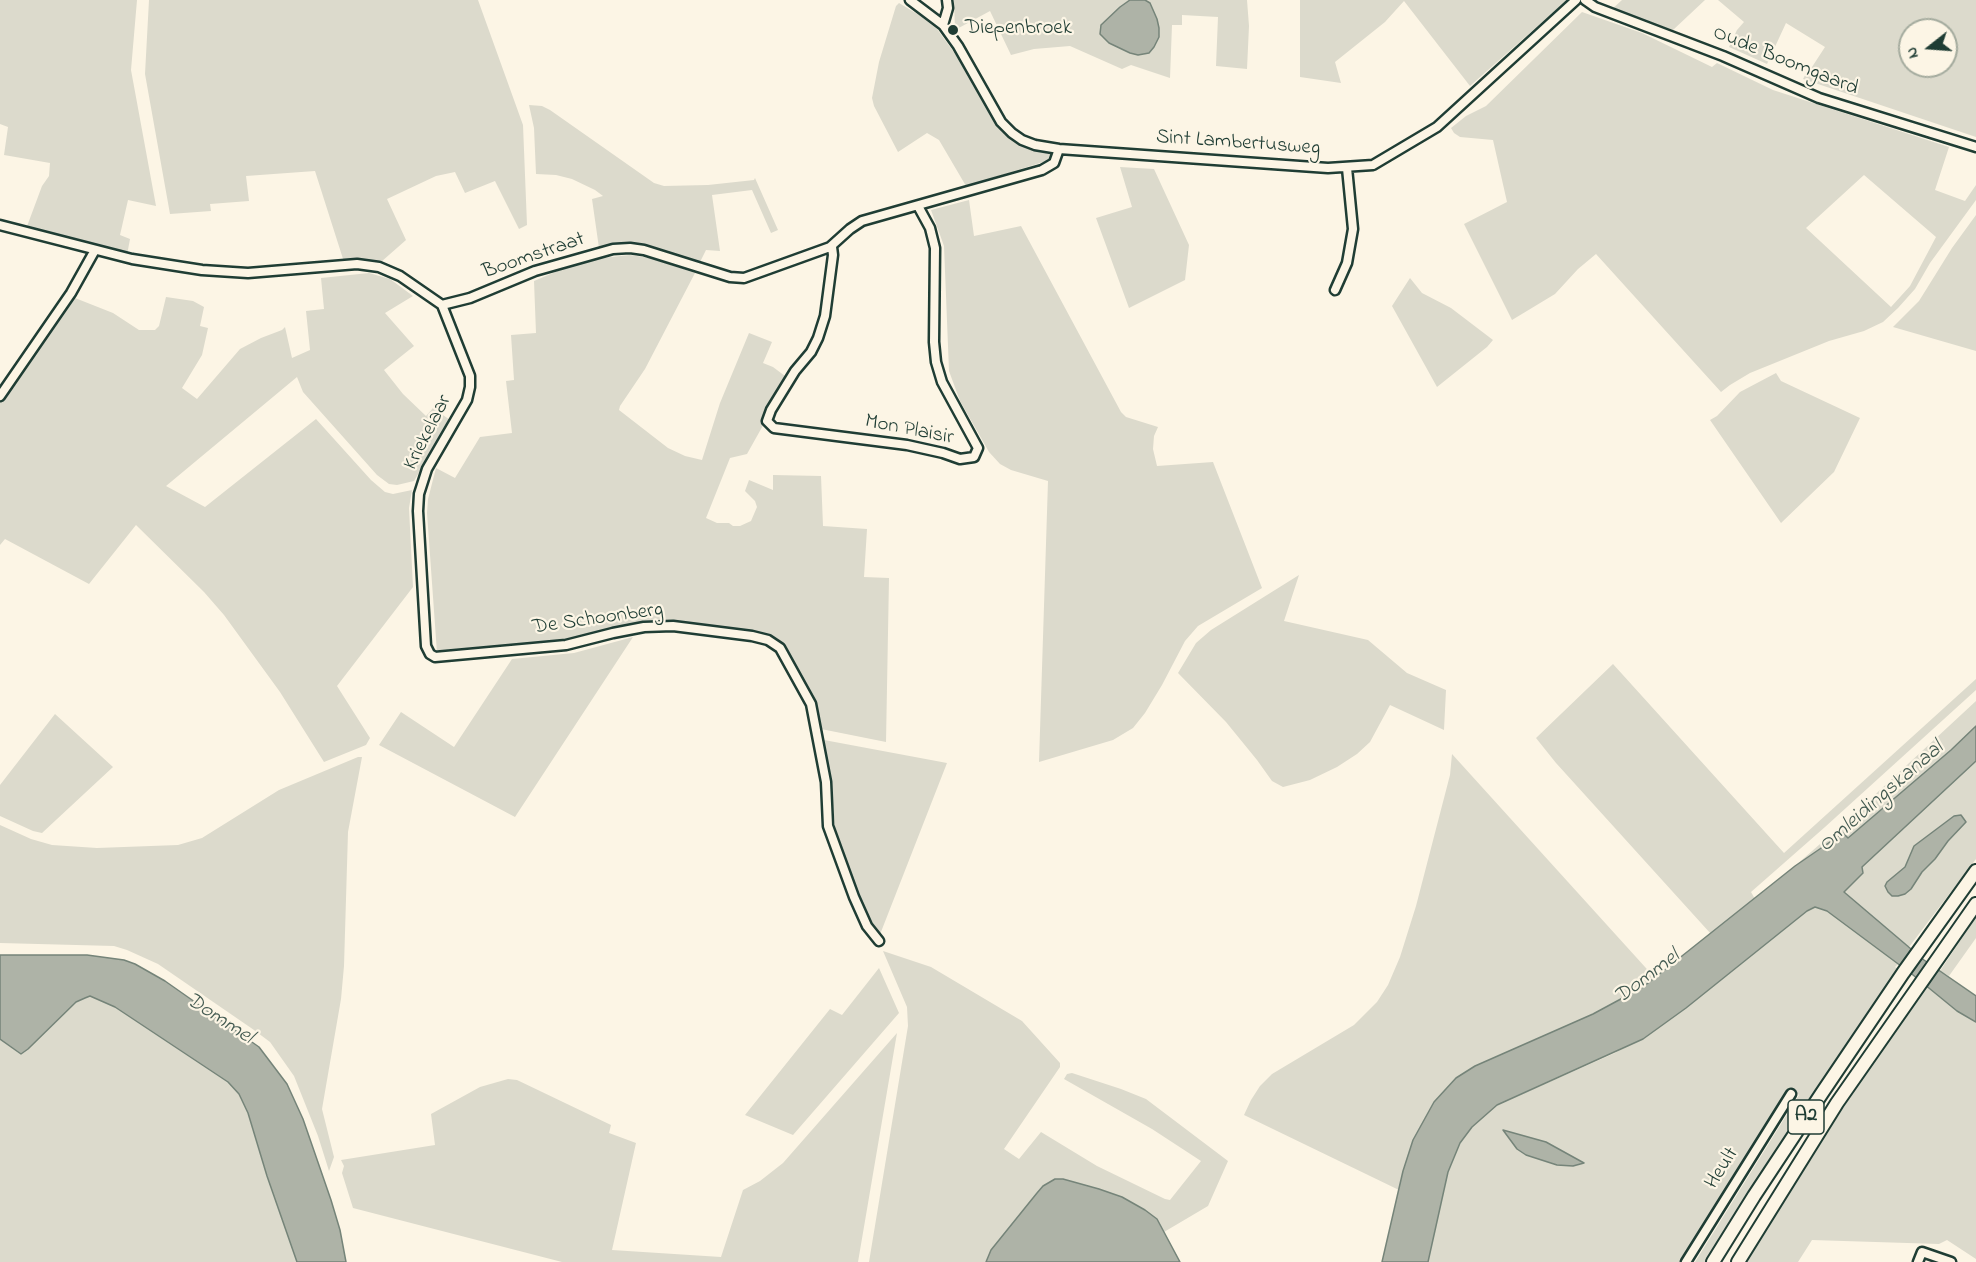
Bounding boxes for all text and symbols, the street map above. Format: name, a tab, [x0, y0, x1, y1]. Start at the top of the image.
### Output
place label: Diepenbroek	[965, 17, 1072, 43]
north arrow	[1898, 18, 1958, 78]
street label: Oude Boomgaard	[1708, 21, 1862, 103]
marker: Diepenbroek	[946, 23, 960, 37]
text: N	[1900, 44, 1926, 61]
street label: Sint Lambertusweg	[1155, 126, 1321, 162]
street label: Boomstraat	[480, 228, 588, 286]
street label: Kriekelaar	[399, 391, 459, 475]
street label: Mon Plaisir	[863, 410, 955, 452]
street label: De Schoonberg	[531, 598, 665, 642]
water label: Omleidingskanaal	[1814, 736, 1950, 860]
water label: Dommel	[1610, 945, 1686, 1011]
water label: Dommel	[180, 988, 258, 1052]
road number: A2	[1788, 1100, 1824, 1134]
street label: Heult	[1701, 1144, 1745, 1194]

